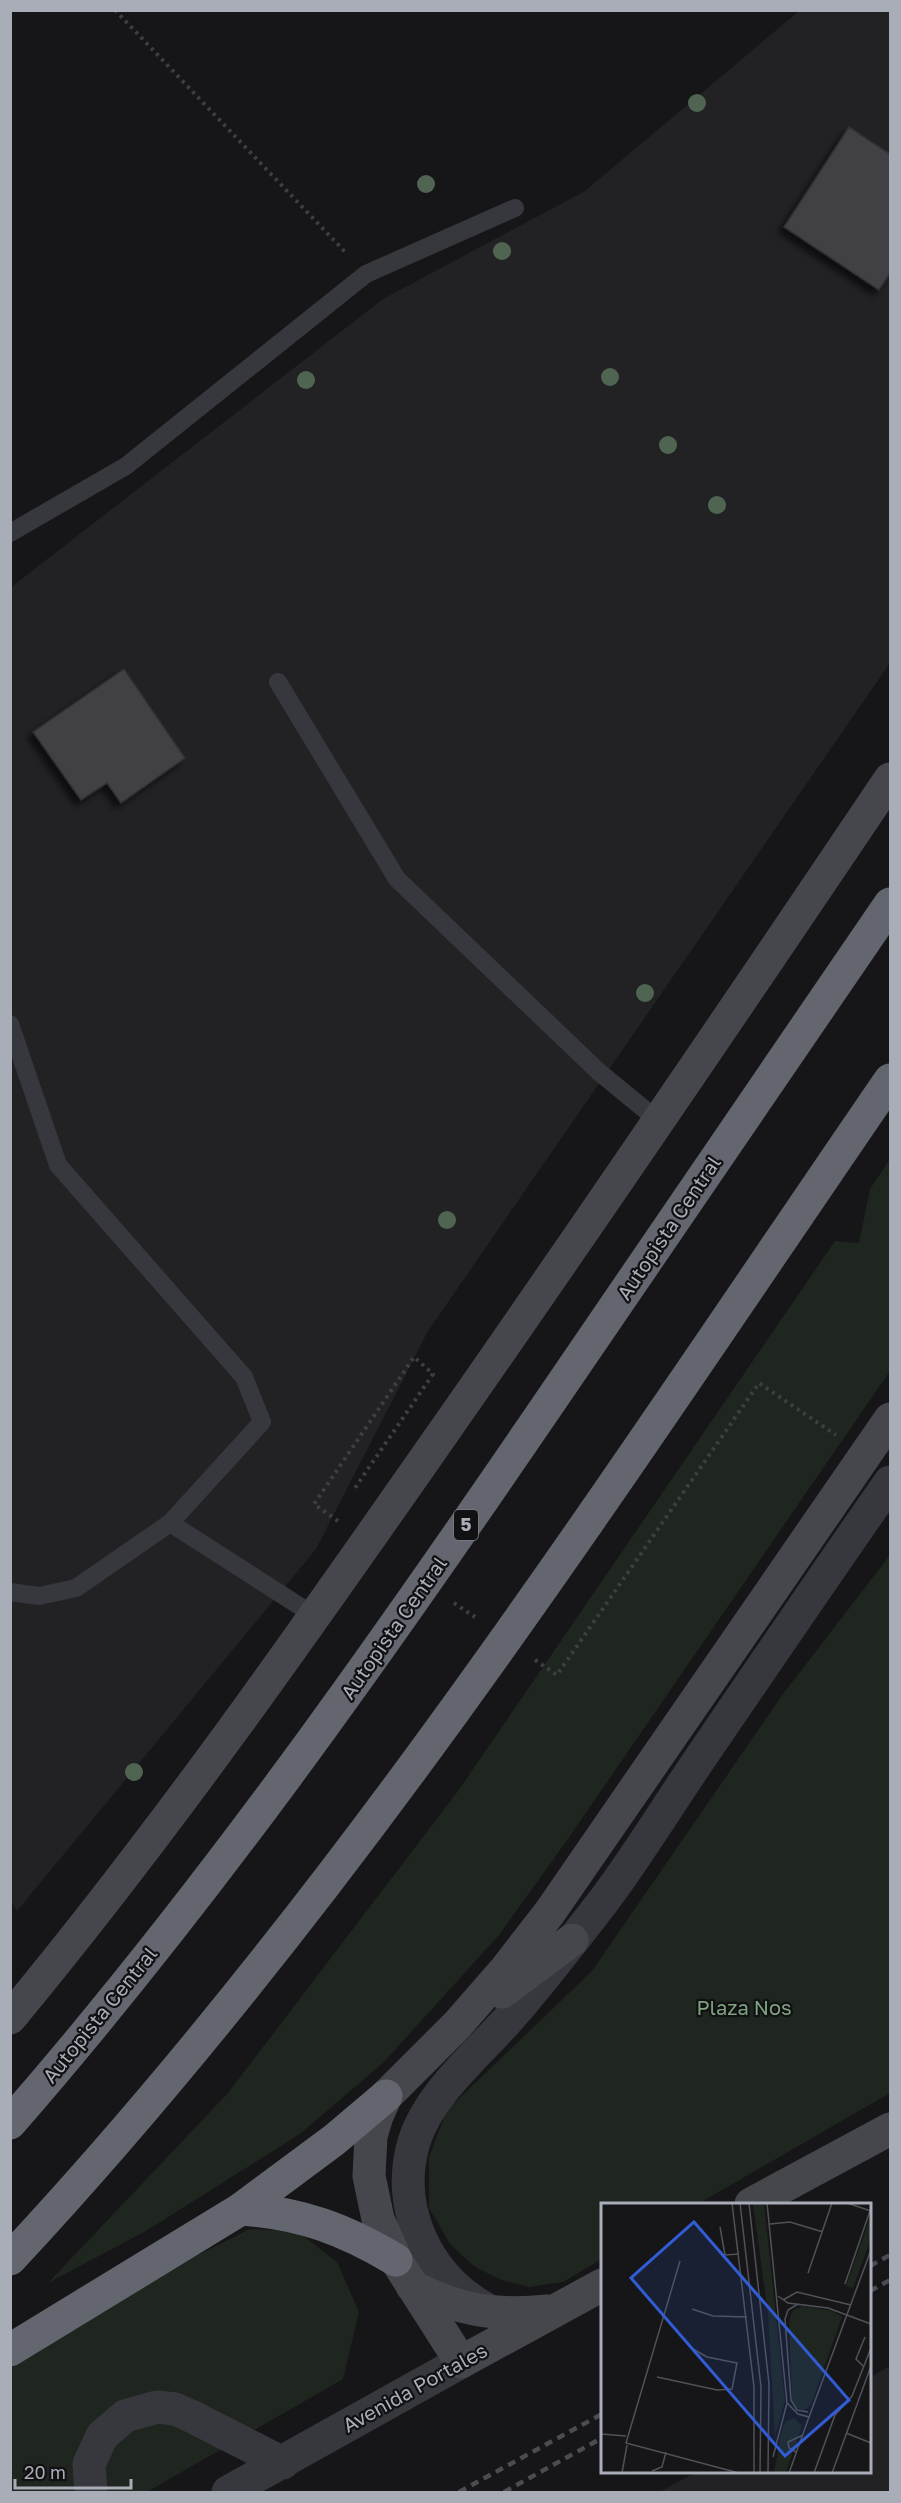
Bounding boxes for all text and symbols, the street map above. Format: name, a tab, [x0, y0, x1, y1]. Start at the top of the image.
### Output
street label: Autopista Central	[611, 1151, 725, 1304]
road number: 5	[454, 1510, 478, 1540]
street label: Autopista Central	[335, 1552, 451, 1703]
street label: Autopista Central	[37, 1941, 161, 2087]
park label: Plaza Nos	[696, 1995, 792, 2019]
inset map	[601, 2203, 871, 2473]
street label: Avenida Portales	[338, 2337, 491, 2437]
scale bar	[15, 2452, 130, 2490]
text: 20 m	[24, 2461, 66, 2483]

